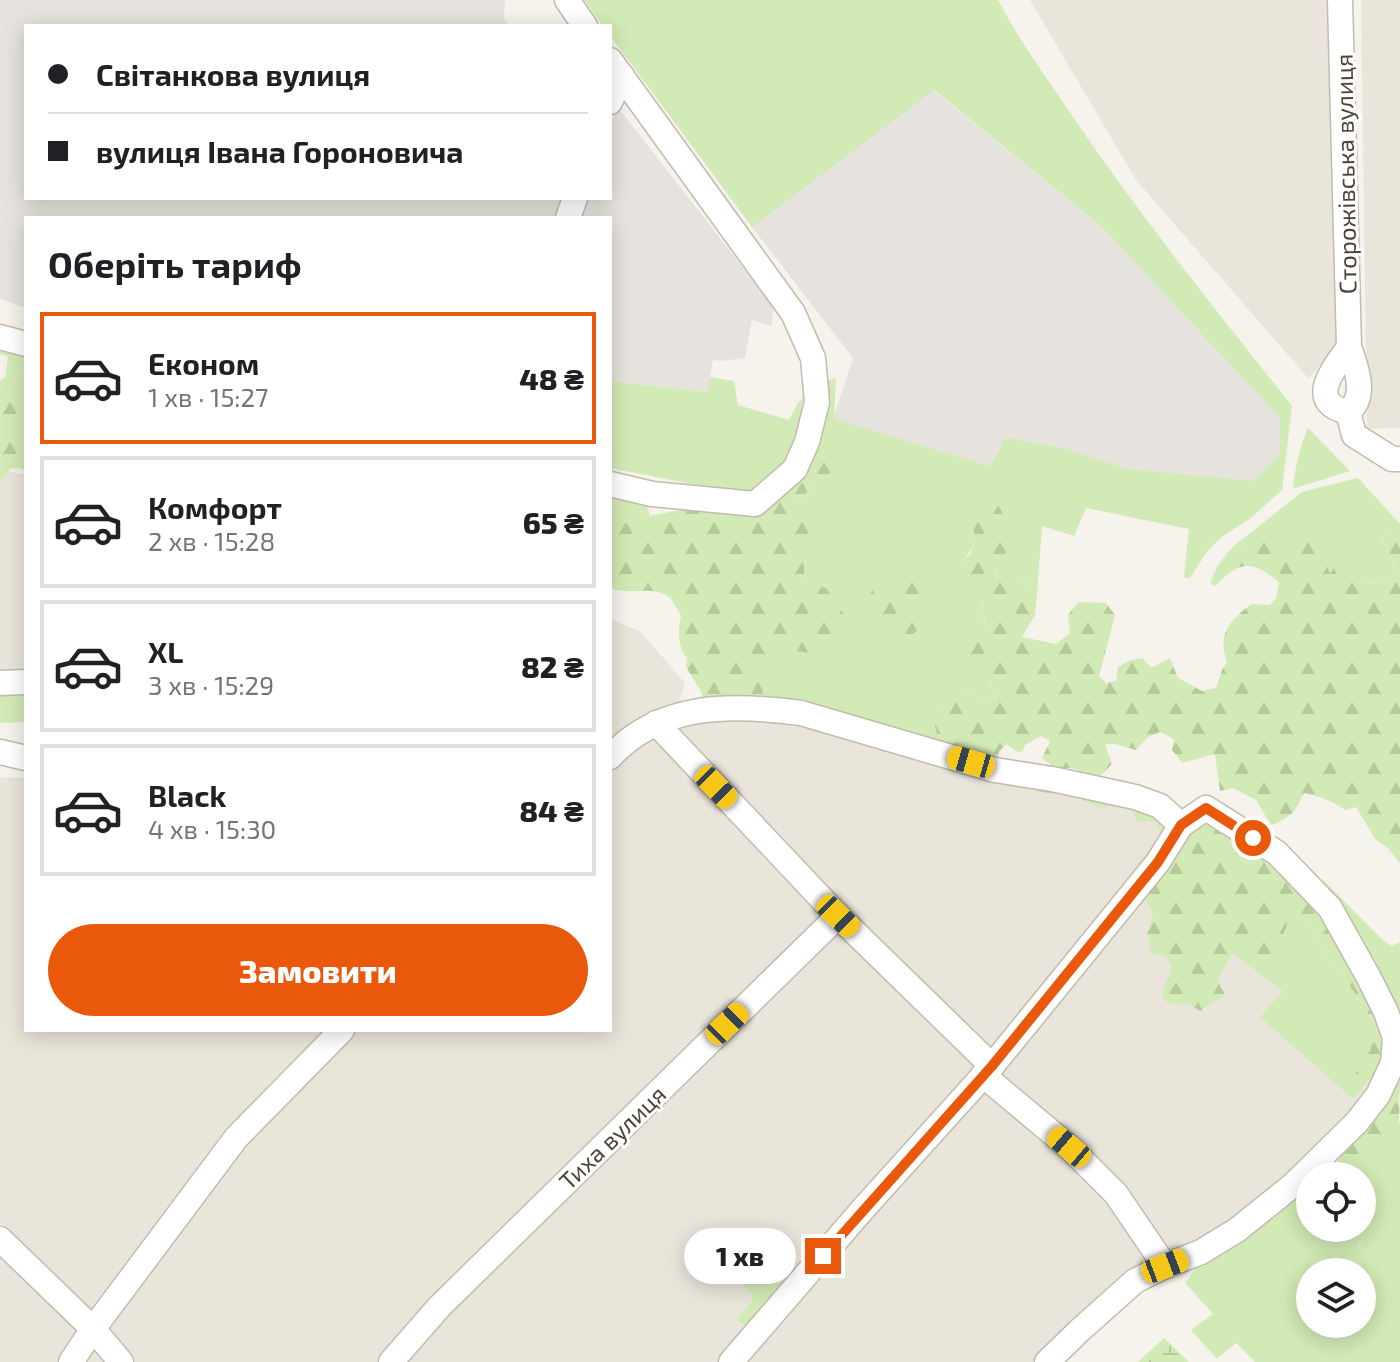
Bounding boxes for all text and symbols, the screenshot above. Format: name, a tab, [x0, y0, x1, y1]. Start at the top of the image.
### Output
street label: Сторожівська вулиця	[1328, 54, 1363, 294]
text: Світанкова вулиця	[96, 56, 370, 92]
text: вулиця Івана Гороновича	[96, 133, 464, 169]
text: Оберіть тариф	[48, 242, 302, 285]
icon: car	[52, 342, 124, 414]
text: Економ	[148, 345, 259, 381]
text: 48 ₴	[519, 360, 584, 396]
text: 1 хв · 15:27	[148, 381, 268, 412]
icon: car	[52, 486, 124, 558]
text: Комфорт	[148, 489, 282, 525]
text: 65 ₴	[523, 504, 584, 540]
text: 2 хв · 15:28	[148, 525, 275, 556]
icon: car	[52, 630, 124, 702]
text: XL	[148, 633, 183, 669]
text: 82 ₴	[521, 648, 584, 684]
text: 3 хв · 15:29	[148, 669, 274, 700]
car	[945, 744, 997, 780]
car	[691, 761, 741, 813]
icon: car	[52, 774, 124, 846]
text: Black	[148, 777, 226, 813]
text: 84 ₴	[519, 792, 584, 828]
text: 4 хв · 15:30	[148, 813, 276, 844]
route start	[1235, 820, 1271, 856]
car	[812, 891, 864, 941]
button: Замовити	[48, 924, 588, 1016]
car	[701, 999, 753, 1049]
street label: Тиха вулиця	[553, 1079, 672, 1196]
car	[1043, 1122, 1095, 1172]
map controls	[1296, 1162, 1376, 1338]
button: locate	[1296, 1162, 1376, 1242]
callout: 1 хв	[683, 1228, 795, 1284]
route end	[805, 1238, 841, 1274]
text: 1 хв	[716, 1240, 764, 1271]
car	[1138, 1246, 1192, 1286]
button: layers	[1296, 1258, 1376, 1338]

